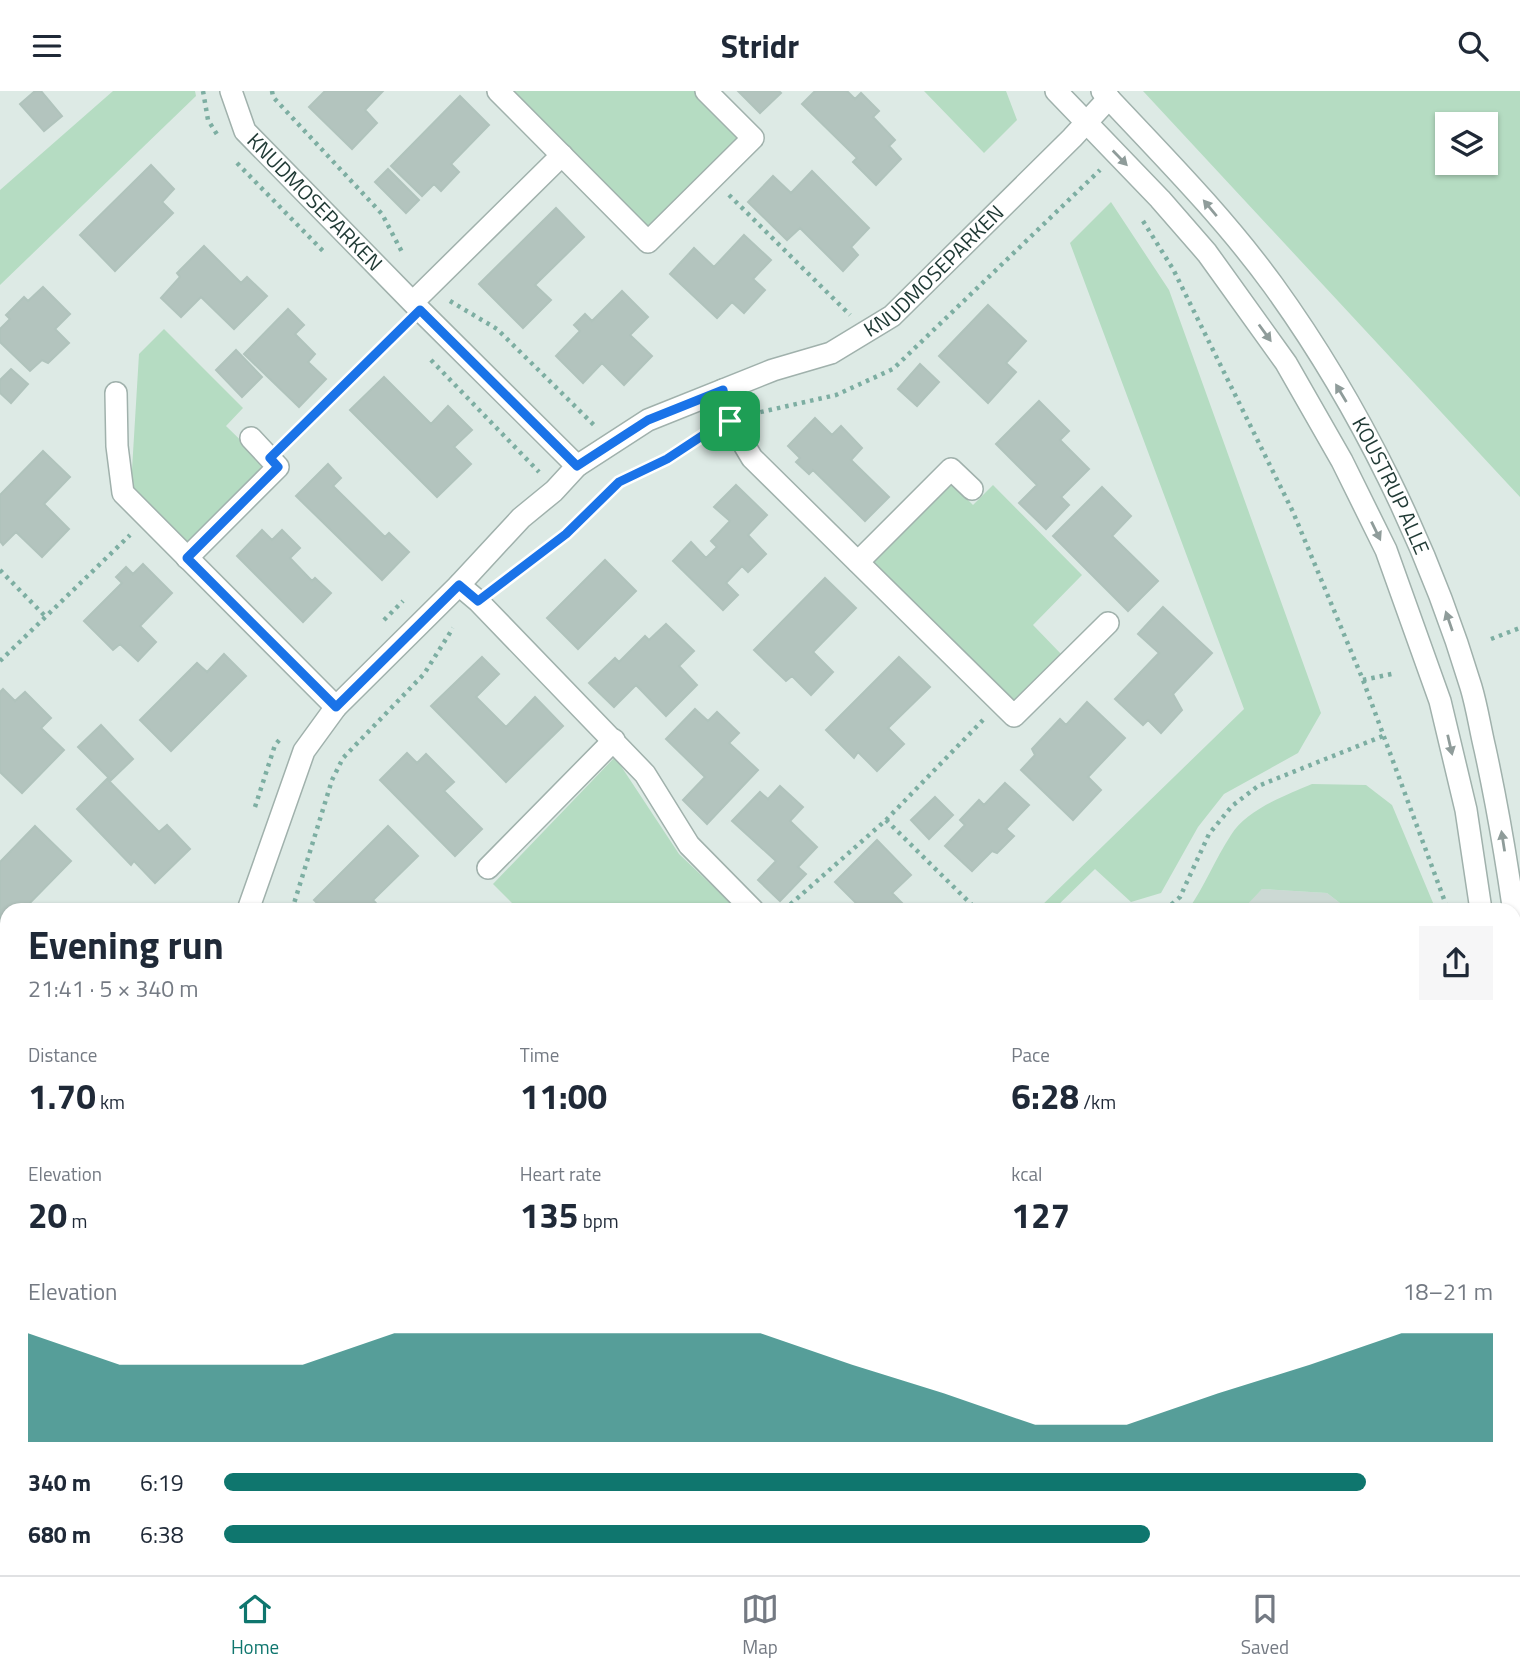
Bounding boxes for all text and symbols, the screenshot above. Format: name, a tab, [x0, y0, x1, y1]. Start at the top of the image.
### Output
text: Stridr	[721, 22, 799, 70]
icon: menu	[28, 27, 66, 65]
icon: search	[1454, 27, 1492, 65]
map controls	[1435, 112, 1498, 175]
button: layers	[1435, 112, 1498, 175]
street label: KNUDMOSEPARKEN	[240, 125, 391, 278]
one-way arrow	[1111, 149, 1127, 166]
street label: KNUDMOSEPARKEN	[857, 197, 1011, 345]
one-way arrow	[1203, 199, 1218, 216]
one-way arrow	[1258, 324, 1272, 342]
one-way arrow	[1335, 384, 1347, 403]
pin	[700, 391, 760, 451]
icon: arrive	[711, 402, 749, 440]
street label: KOUSTRUP ALLE	[1345, 411, 1438, 559]
one-way arrow	[1371, 521, 1382, 541]
one-way arrow	[1443, 610, 1454, 631]
one-way arrow	[1445, 735, 1456, 757]
one-way arrow	[1497, 830, 1508, 852]
text: Evening run	[28, 916, 224, 974]
button: share	[1419, 926, 1493, 1000]
text: 21:41 · 5 × 340 m	[28, 971, 198, 1006]
text: Distance	[28, 1040, 97, 1069]
text: Time	[520, 1040, 559, 1069]
text: Pace	[1011, 1040, 1050, 1069]
text: 1.70	[28, 1069, 96, 1123]
text: 11:00	[520, 1069, 607, 1123]
text: 6:28	[1011, 1069, 1079, 1123]
text: km	[96, 1087, 125, 1116]
text: /km	[1079, 1087, 1116, 1116]
text: Elevation	[28, 1159, 102, 1188]
text: Heart rate	[520, 1159, 601, 1188]
text: kcal	[1011, 1159, 1042, 1188]
text: 20	[28, 1188, 67, 1242]
text: 135	[520, 1188, 578, 1242]
text: 127	[1011, 1188, 1070, 1242]
text: m	[67, 1206, 87, 1235]
text: bpm	[578, 1206, 619, 1235]
text: Elevation	[28, 1274, 117, 1309]
text: 18–21 m	[1403, 1274, 1493, 1309]
text: 340 m	[28, 1465, 91, 1500]
text: 6:19	[140, 1465, 184, 1500]
text: 680 m	[28, 1517, 91, 1552]
text: 6:38	[140, 1517, 184, 1552]
tab: Home	[231, 1590, 279, 1661]
tab: Map	[741, 1590, 779, 1661]
tab: Saved	[1241, 1590, 1289, 1661]

